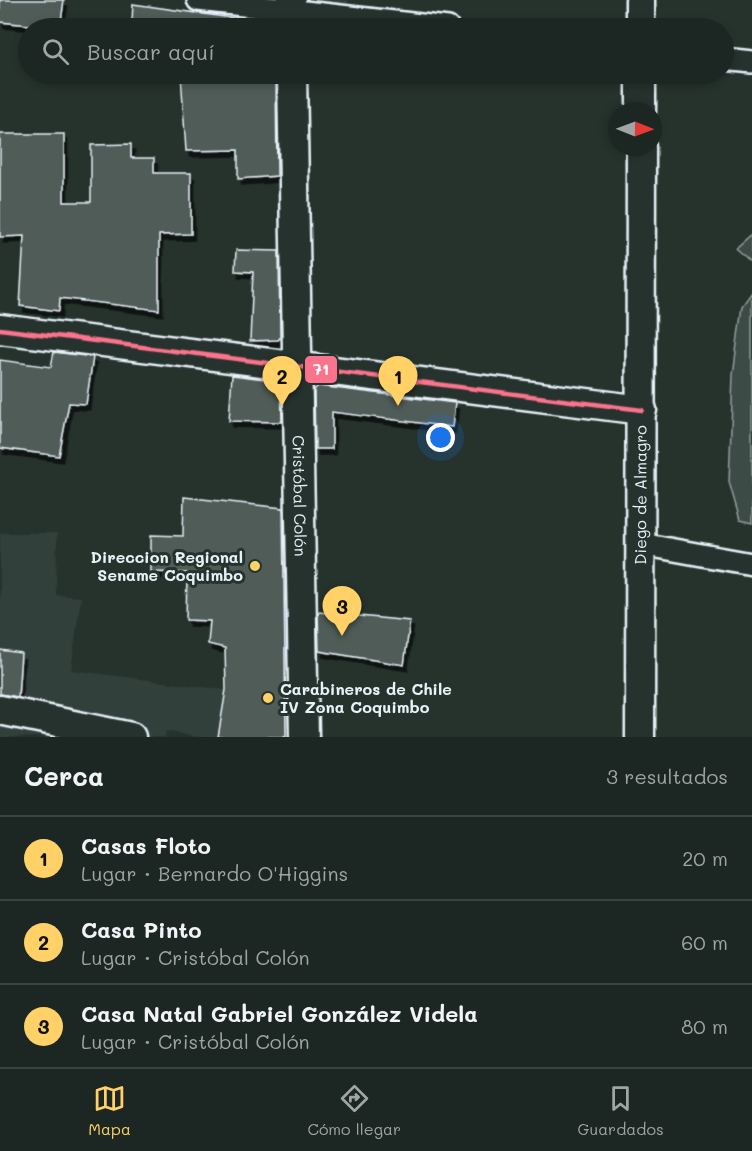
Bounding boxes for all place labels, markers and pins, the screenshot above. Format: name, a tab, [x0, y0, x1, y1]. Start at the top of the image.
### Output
pin: 2	[262, 356, 302, 406]
pin: 1	[378, 356, 418, 406]
place label: Direccion Regional Sename Coquimbo	[90, 546, 243, 585]
marker: Direccion Regional Sename Coquimbo	[248, 559, 262, 573]
pin: 3	[322, 586, 362, 636]
place label: Carabineros de Chile IV Zona Coquimbo	[280, 678, 452, 717]
marker: Carabineros de Chile IV Zona Coquimbo	[261, 691, 275, 705]

